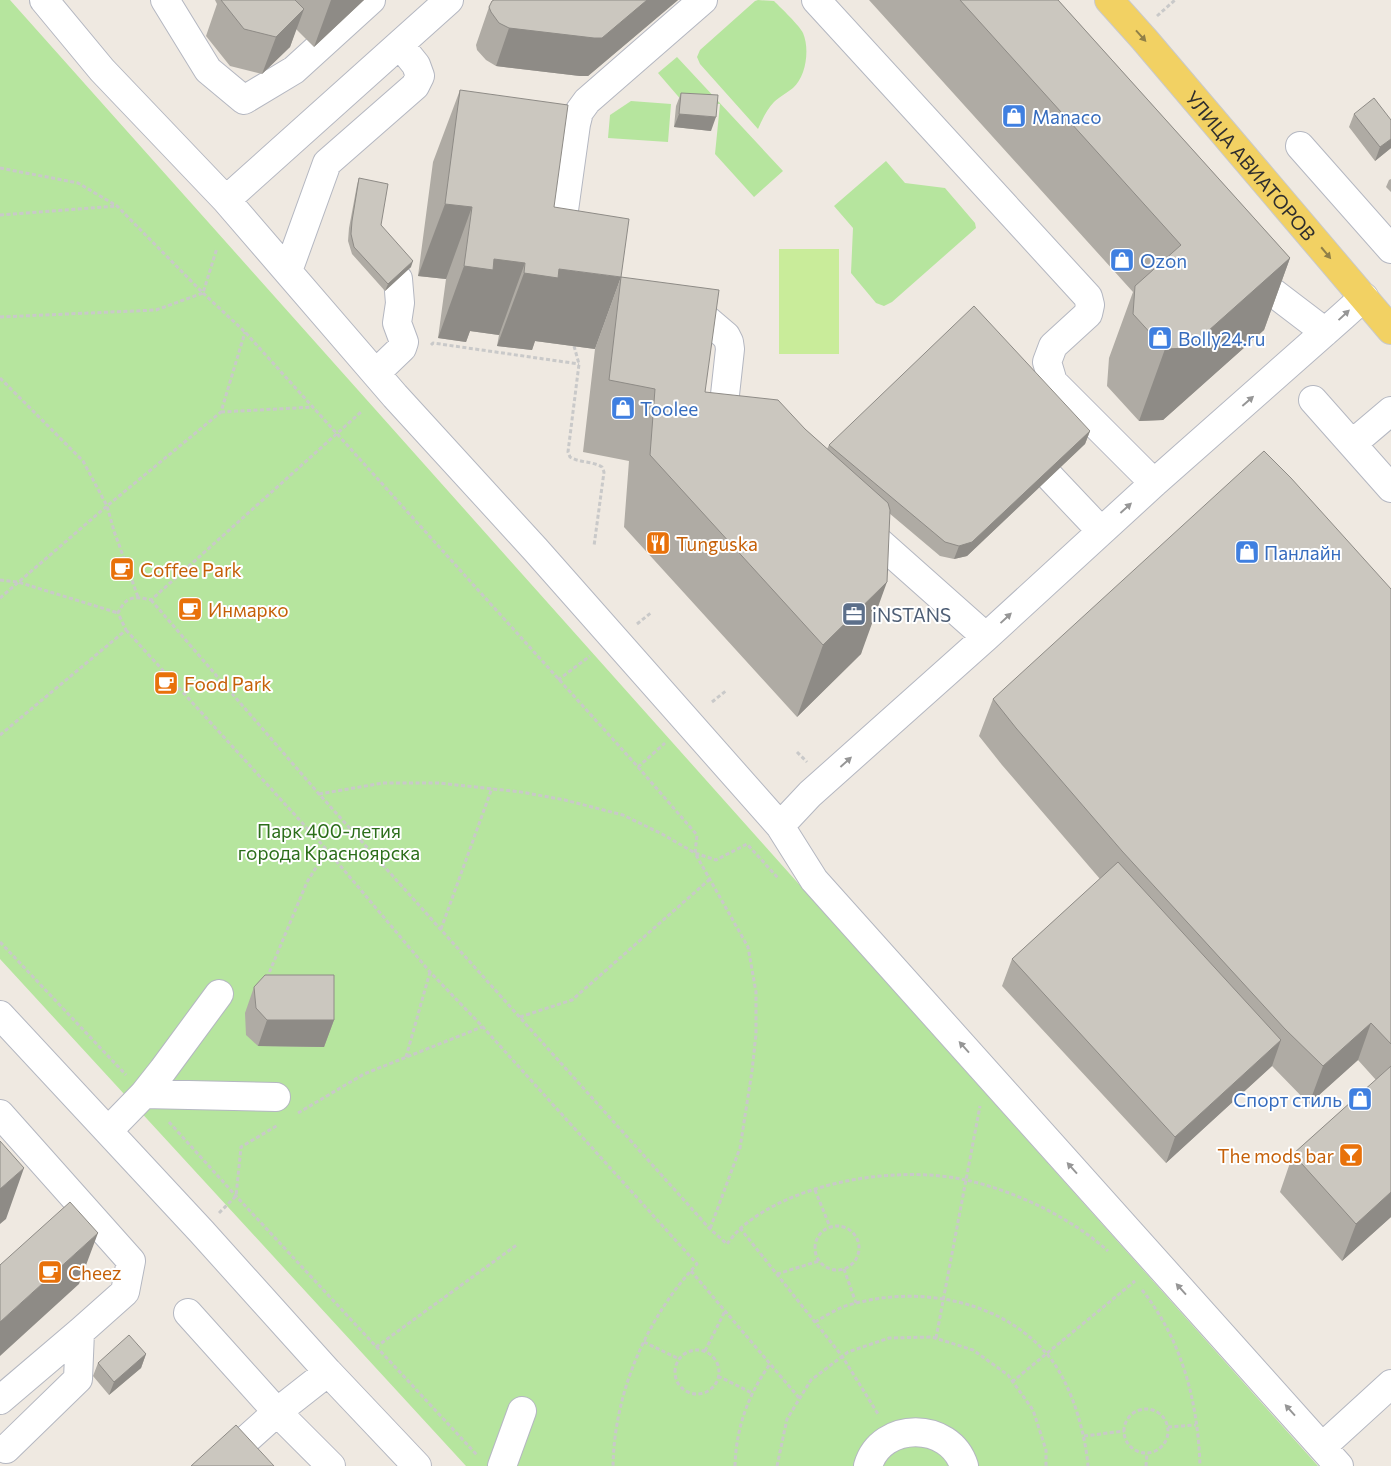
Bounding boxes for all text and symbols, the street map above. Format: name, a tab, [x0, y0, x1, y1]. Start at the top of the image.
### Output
one-way arrow	[1135, 30, 1147, 42]
street label: УЛИЦА АВИАТОРОВ	[1181, 86, 1321, 245]
shop icon: Manaco	[1001, 103, 1027, 129]
place label: Manaco	[1032, 105, 1102, 128]
one-way arrow	[1321, 246, 1332, 259]
shop icon: Ozon	[1109, 247, 1135, 273]
place label: Ozon	[1140, 249, 1187, 272]
one-way arrow	[1338, 309, 1350, 321]
shop icon: Bolly24.ru	[1147, 325, 1173, 351]
place label: Bolly24.ru	[1178, 327, 1265, 350]
shop icon: Toolee	[610, 395, 636, 421]
one-way arrow	[1241, 395, 1254, 406]
place label: Toolee	[640, 397, 698, 420]
one-way arrow	[1120, 502, 1132, 514]
restaurant icon: Tunguska	[645, 530, 671, 556]
place label: Tunguska	[676, 532, 758, 555]
shop icon: Панлайн	[1234, 539, 1260, 565]
place label: Панлайн	[1264, 541, 1341, 564]
cafe icon: Coffee Park	[109, 556, 135, 582]
place label: Coffee Park	[140, 558, 242, 581]
cafe icon: Инмарко	[177, 596, 203, 622]
place label: Инмарко	[208, 598, 289, 621]
office icon: iNSTANS	[841, 601, 867, 627]
place label: iNSTANS	[872, 603, 951, 626]
one-way arrow	[1000, 612, 1012, 624]
cafe icon: Food Park	[153, 670, 179, 696]
place label: Food Park	[184, 672, 272, 695]
one-way arrow	[840, 756, 852, 768]
park label: Парк 400-летия города Красноярска	[238, 819, 420, 864]
one-way arrow	[958, 1042, 970, 1054]
shop icon: Спорт стиль	[1347, 1086, 1373, 1112]
place label: Спорт стиль	[1233, 1088, 1342, 1111]
bar icon: The mods bar	[1338, 1142, 1364, 1168]
place label: The mods bar	[1217, 1144, 1334, 1167]
one-way arrow	[1067, 1162, 1078, 1175]
cafe icon: Cheez	[37, 1259, 63, 1285]
place label: Cheez	[68, 1261, 121, 1284]
one-way arrow	[1175, 1284, 1187, 1296]
one-way arrow	[1284, 1404, 1295, 1417]

